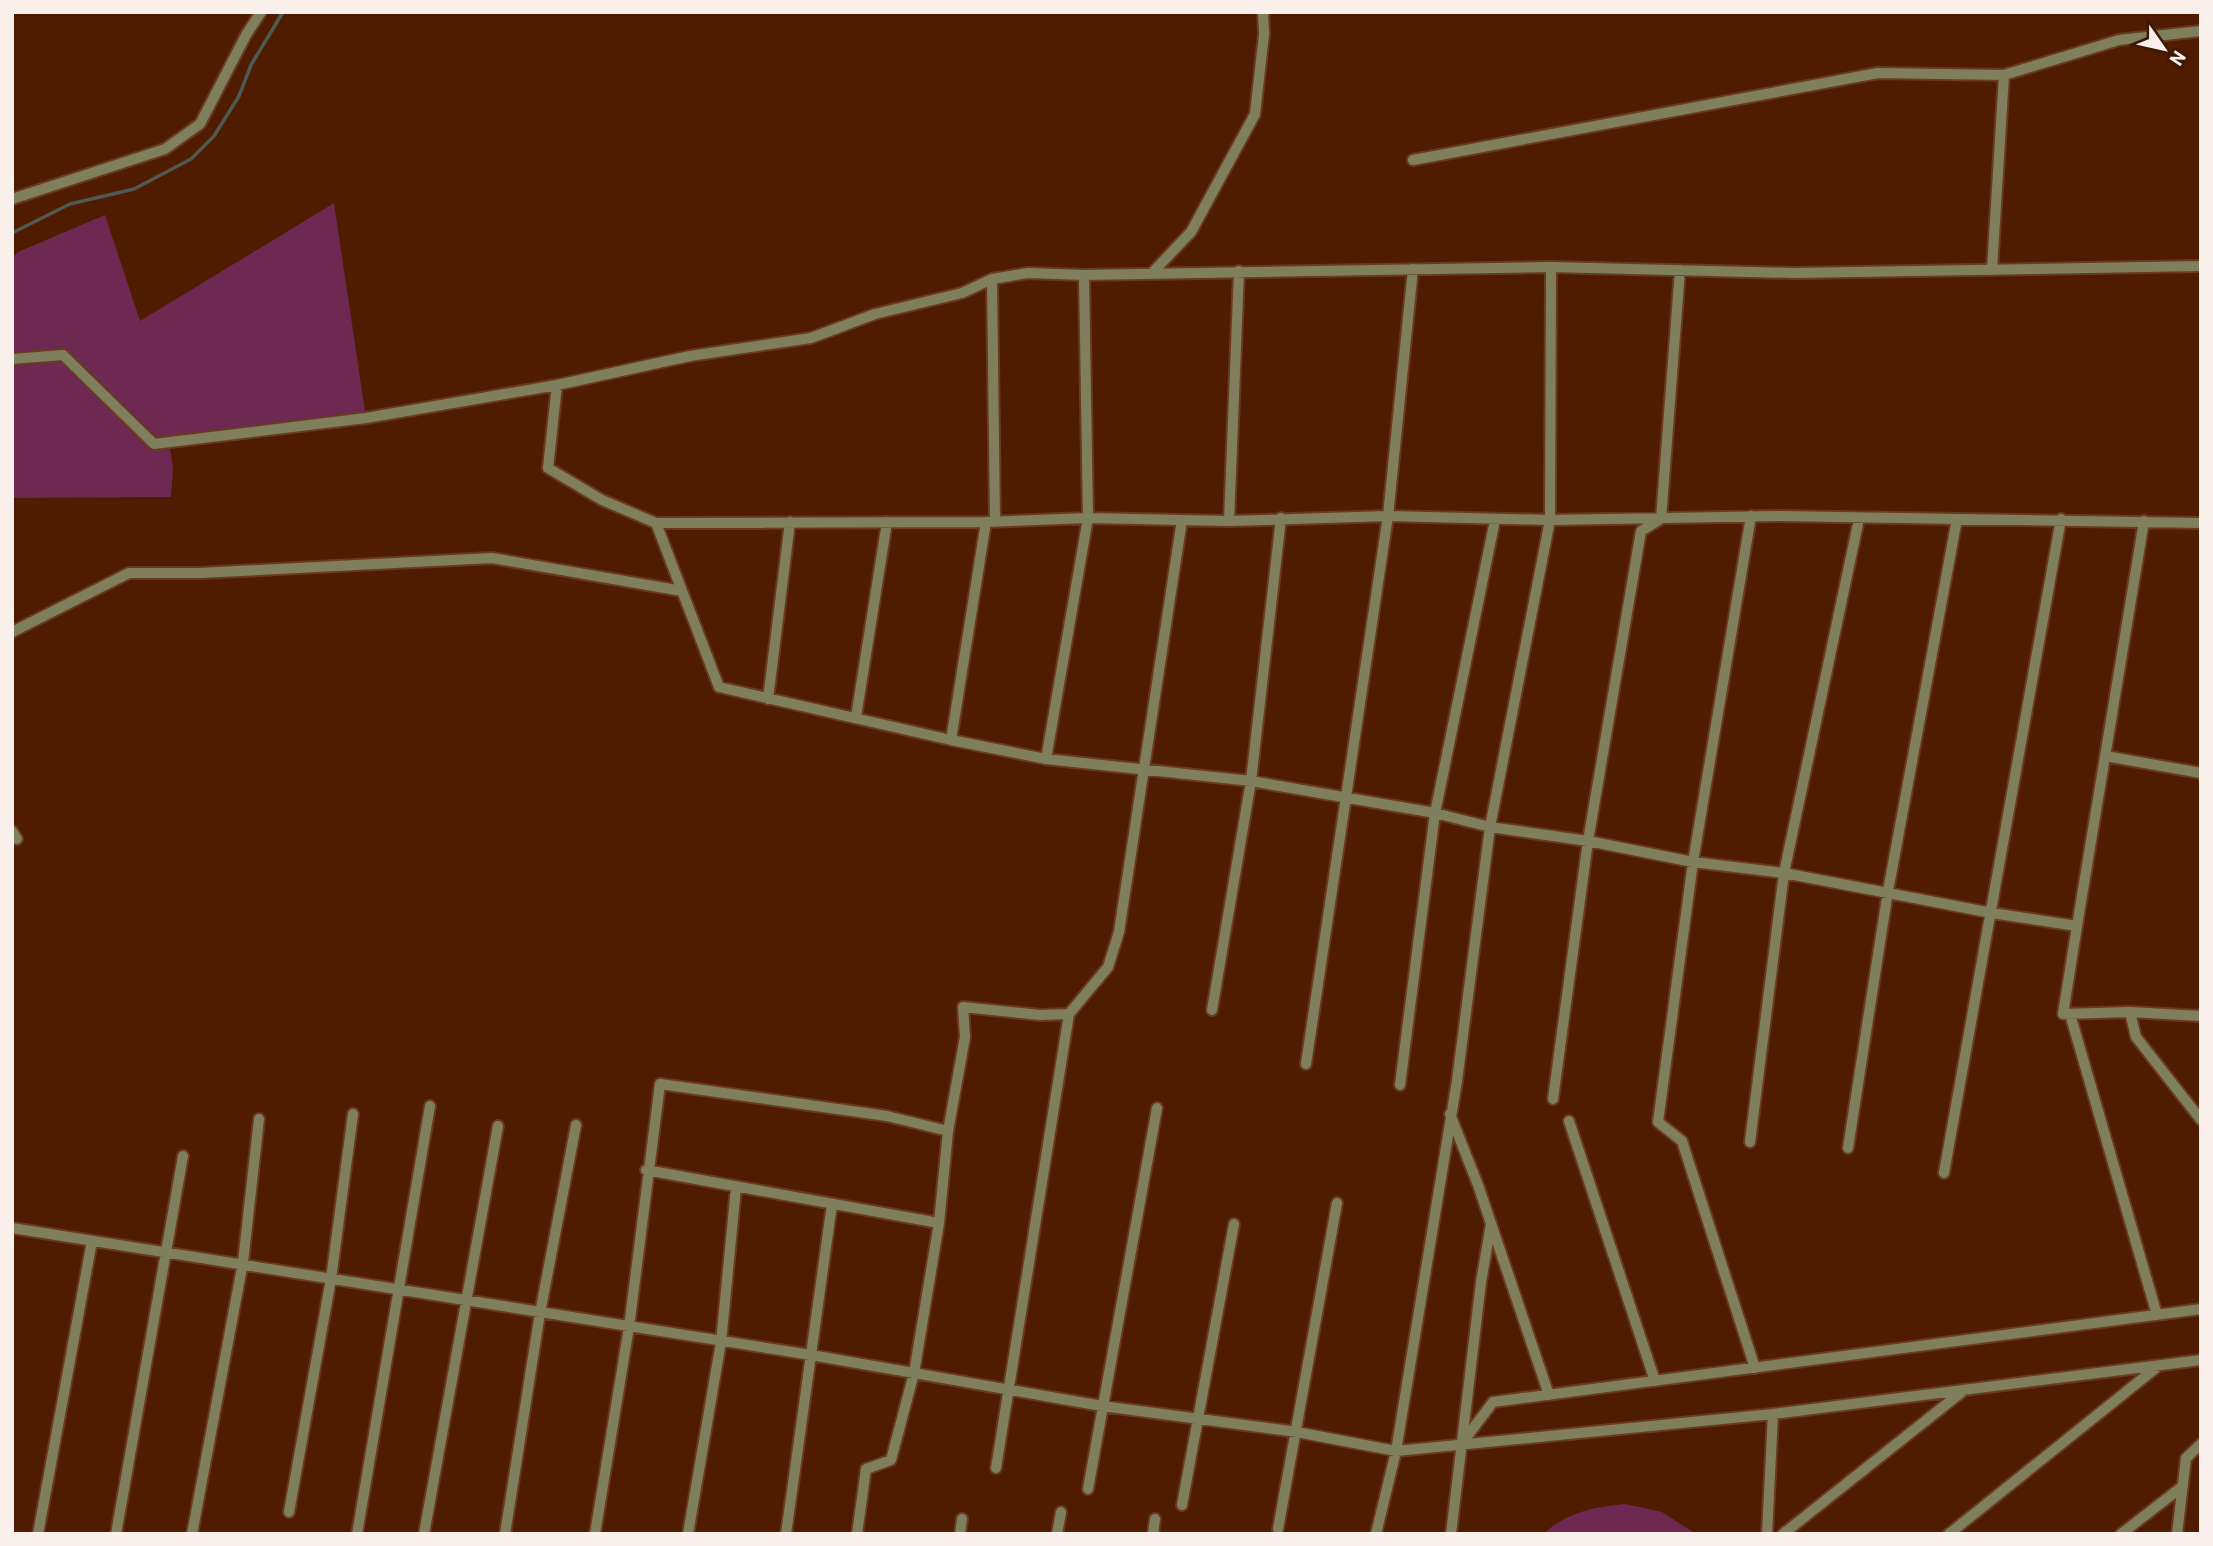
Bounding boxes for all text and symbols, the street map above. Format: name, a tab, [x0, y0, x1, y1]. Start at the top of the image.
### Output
north arrow	[2129, 14, 2199, 84]
text: N	[2165, 47, 2192, 70]

